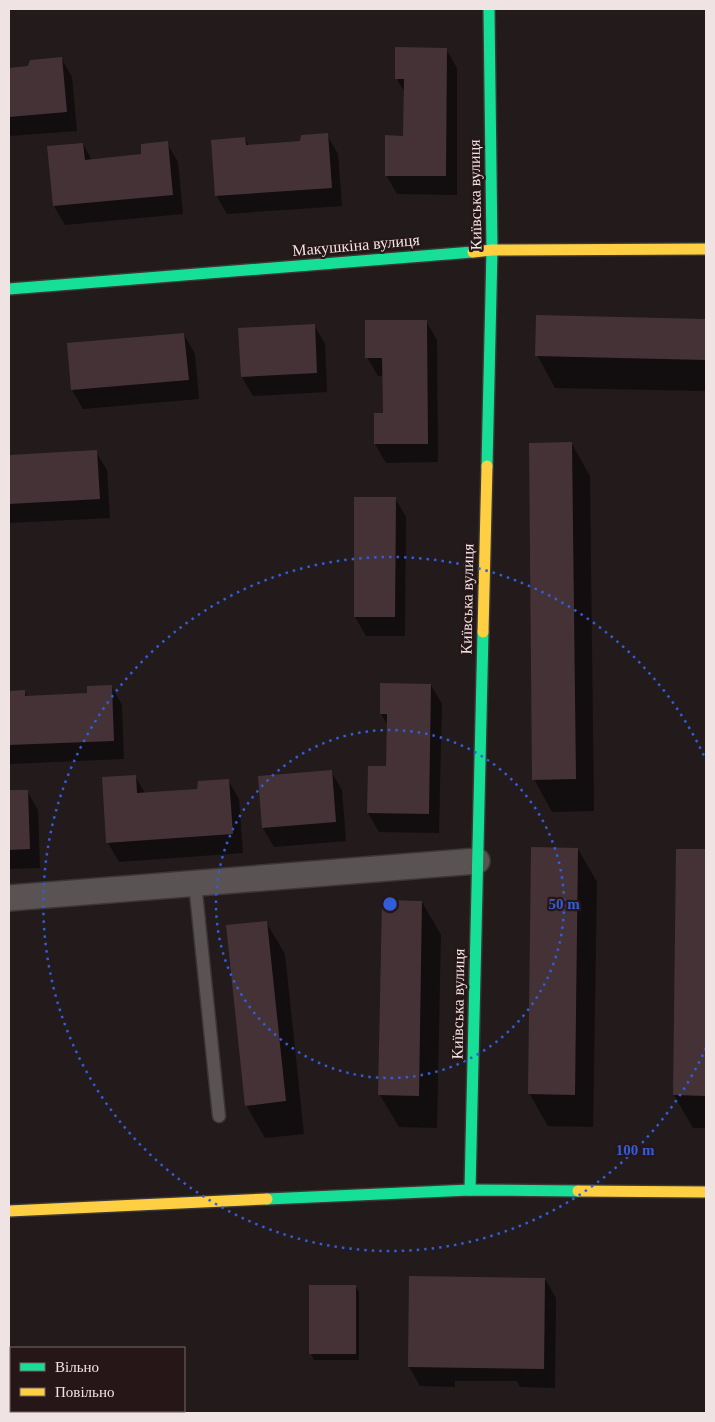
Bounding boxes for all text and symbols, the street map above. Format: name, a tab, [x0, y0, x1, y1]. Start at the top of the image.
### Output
street label: Київська вулиця	[466, 139, 485, 251]
street label: Макушкіна вулиця	[292, 231, 421, 260]
street label: Київська вулиця	[458, 543, 477, 655]
centre of rings	[381, 895, 399, 913]
text: 50 m	[548, 896, 580, 912]
street label: Київська вулиця	[449, 948, 468, 1060]
text: 100 m	[616, 1142, 655, 1158]
legend	[10, 1347, 185, 1412]
text: Вільно	[55, 1359, 99, 1375]
text: Повільно	[55, 1384, 114, 1400]

